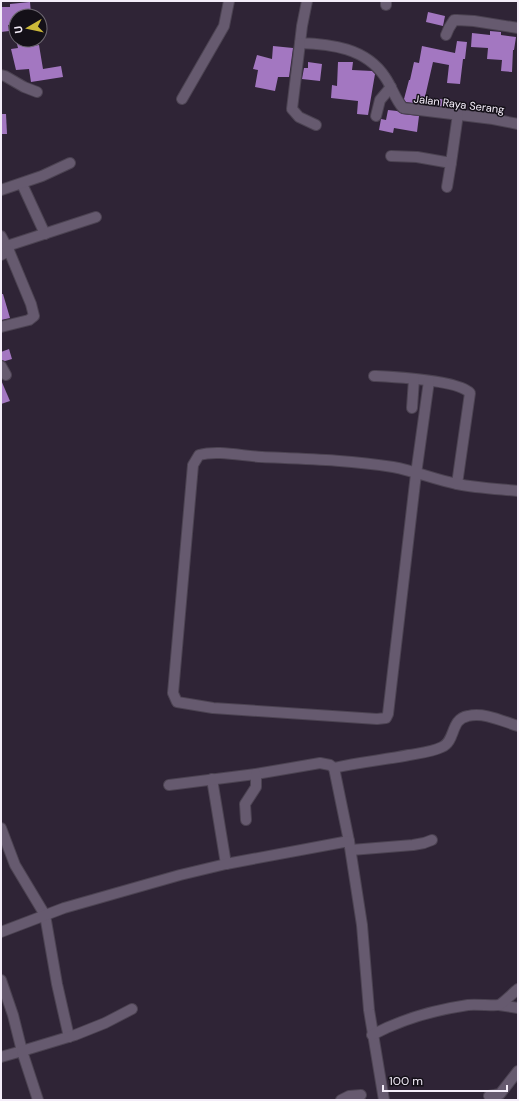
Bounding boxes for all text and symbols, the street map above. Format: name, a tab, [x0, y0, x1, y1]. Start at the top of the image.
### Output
north arrow	[8, 8, 48, 48]
text: U	[11, 25, 26, 34]
street label: Jalan Raya Serang	[413, 91, 505, 117]
scale bar	[383, 1067, 507, 1093]
text: 100 m	[389, 1073, 423, 1089]

